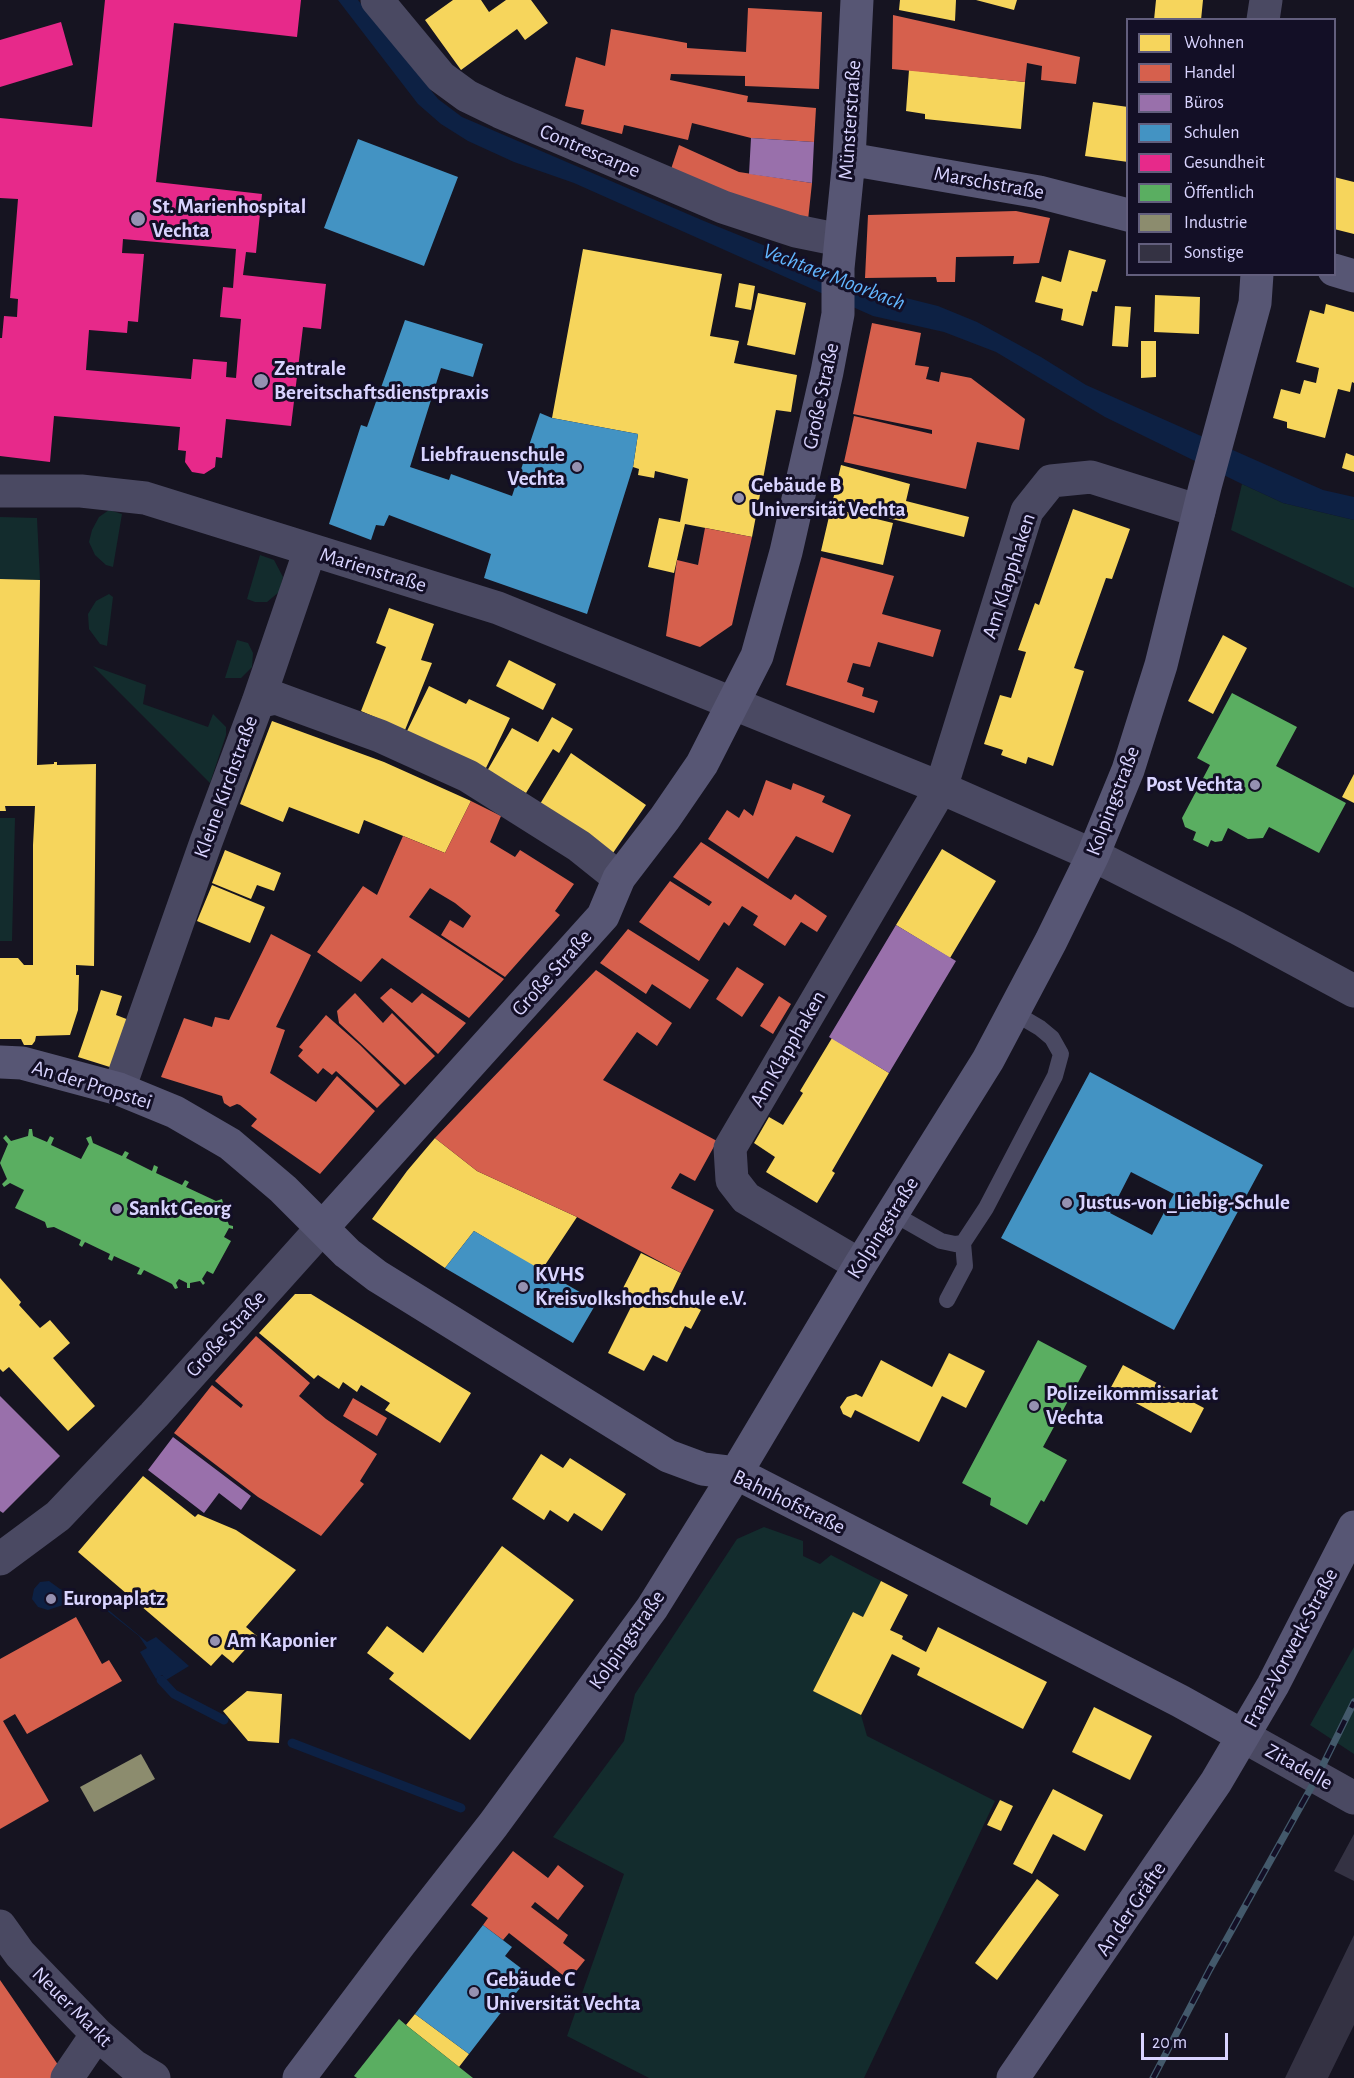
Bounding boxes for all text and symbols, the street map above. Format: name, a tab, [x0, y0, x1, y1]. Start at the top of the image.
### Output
legend	[1126, 18, 1336, 276]
text: Wohnen	[1184, 34, 1244, 52]
street label: Münsterstraße	[833, 59, 867, 181]
text: Handel	[1184, 64, 1235, 82]
text: Büros	[1184, 94, 1224, 112]
street label: Contrescarpe	[536, 119, 644, 183]
text: Schulen	[1184, 124, 1240, 142]
text: Gesundheit	[1184, 154, 1265, 172]
street label: Marschstraße	[932, 161, 1046, 205]
text: Öffentlich	[1184, 184, 1254, 202]
place label: St. Marienhospital Vechta	[152, 194, 306, 244]
marker: St. Marienhospital Vechta	[129, 210, 147, 228]
text: Industrie	[1184, 214, 1247, 232]
water label: Vechtaer Moorbach	[759, 238, 909, 316]
text: Sonstige	[1184, 244, 1244, 262]
street label: Große Straße	[797, 341, 845, 451]
place label: Zentrale Bereitschaftsdienstpraxis	[274, 356, 489, 406]
marker: Zentrale Bereitschaftsdienstpraxis	[252, 372, 270, 390]
place label: Liebfrauenschule Vechta	[420, 442, 565, 492]
marker: Liebfrauenschule Vechta	[570, 460, 584, 474]
place label: Gebäude B Universität Vechta	[751, 473, 906, 523]
marker: Gebäude B Universität Vechta	[732, 491, 746, 505]
street label: Am Klapphaken	[977, 510, 1041, 642]
street label: Marienstraße	[317, 542, 429, 598]
street label: Kleine Kirchstraße	[189, 712, 263, 862]
street label: Kolpingstraße	[1081, 743, 1145, 859]
place label: Post Vechta	[1146, 772, 1243, 798]
marker: Post Vechta	[1248, 778, 1262, 792]
street label: Große Straße	[506, 924, 598, 1022]
street label: Am Klapphaken	[745, 986, 831, 1112]
street label: An der Propstei	[29, 1055, 155, 1115]
street label: Kolpingstraße	[842, 1172, 924, 1284]
place label: Justus-von_Liebig-Schule	[1079, 1190, 1290, 1216]
place label: Sankt Georg	[129, 1196, 231, 1222]
marker: Justus-von_Liebig-Schule	[1060, 1196, 1074, 1210]
marker: Sankt Georg	[110, 1202, 124, 1216]
place label: KVHS Kreisvolkshochschule e.V.	[535, 1262, 747, 1312]
marker: KVHS Kreisvolkshochschule e.V.	[516, 1280, 530, 1294]
street label: Große Straße	[180, 1285, 272, 1383]
place label: Polizeikommissariat Vechta	[1046, 1381, 1218, 1431]
marker: Polizeikommissariat Vechta	[1027, 1399, 1041, 1413]
street label: Bahnhofstraße	[729, 1464, 849, 1540]
street label: Franz-Vorwerk-Straße	[1238, 1564, 1344, 1732]
place label: Europaplatz	[63, 1586, 165, 1612]
street label: Kolpingstraße	[584, 1586, 670, 1694]
marker: Europaplatz	[44, 1592, 58, 1606]
place label: Am Kaponier	[227, 1628, 337, 1654]
marker: Am Kaponier	[208, 1634, 222, 1648]
street label: Zitadelle	[1261, 1738, 1337, 1796]
street label: An der Gräfte	[1090, 1857, 1172, 1961]
street label: Neuer Markt	[27, 1962, 117, 2052]
place label: Gebäude C Universität Vechta	[486, 1967, 641, 2017]
marker: Gebäude C Universität Vechta	[467, 1985, 481, 1999]
scale bar	[1144, 2021, 1231, 2059]
text: 20 m	[1152, 2034, 1187, 2052]

